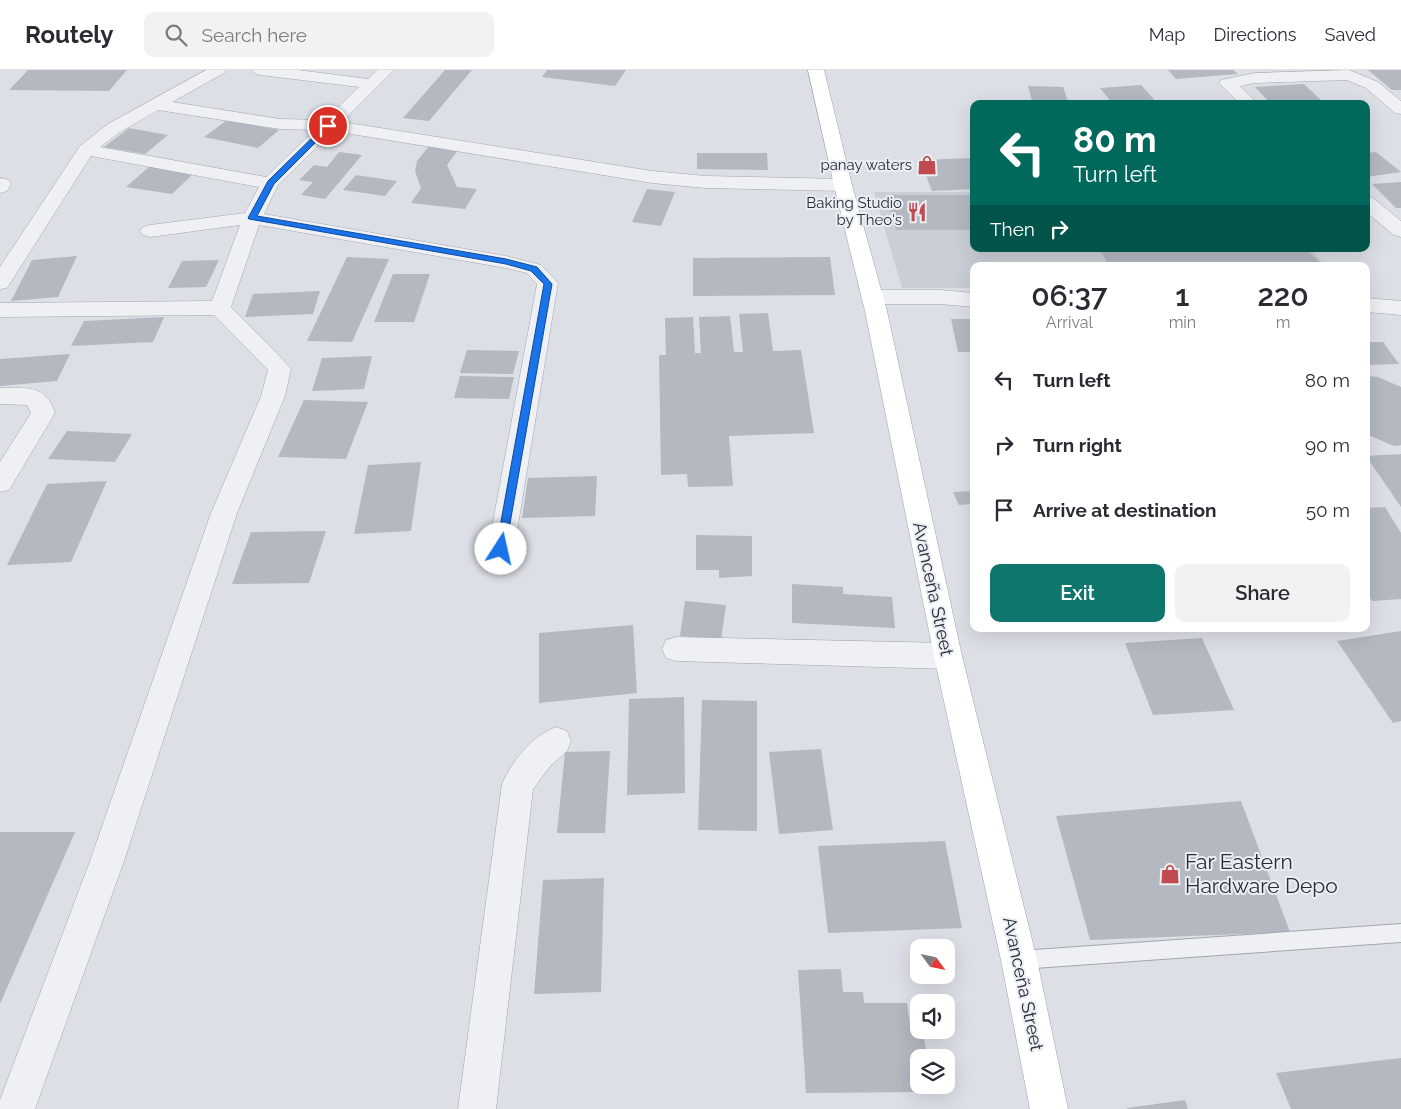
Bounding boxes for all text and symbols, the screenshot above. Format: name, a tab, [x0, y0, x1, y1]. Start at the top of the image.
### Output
search box	[144, 12, 494, 57]
text: Routely	[25, 20, 114, 49]
icon: search	[162, 21, 190, 49]
text: Search here	[202, 24, 307, 46]
text: Map	[1149, 24, 1185, 45]
text: Directions	[1213, 24, 1297, 45]
text: Saved	[1325, 24, 1376, 45]
pin	[307, 105, 349, 147]
icon: arrive	[314, 112, 342, 140]
text: 80 m	[1073, 119, 1157, 160]
icon: left	[990, 120, 1055, 185]
shop icon: panay waters	[916, 154, 938, 176]
place label: panay waters	[820, 156, 912, 174]
text: Turn left	[1073, 161, 1157, 187]
place label: Baking Studio by Theo's	[806, 194, 902, 229]
restaurant icon: Baking Studio by Theo's	[906, 201, 928, 223]
icon: right	[1045, 215, 1073, 243]
text: Then	[990, 218, 1035, 240]
text: 06:37	[1031, 278, 1107, 313]
text: 1	[1175, 278, 1189, 313]
text: 220	[1257, 278, 1309, 313]
text: Arrival	[1046, 313, 1093, 332]
text: min	[1169, 313, 1196, 332]
text: m	[1276, 313, 1290, 332]
icon: left	[990, 366, 1018, 394]
text: Turn left	[1033, 369, 1110, 391]
text: 80 m	[1305, 369, 1350, 391]
icon: right	[990, 431, 1018, 459]
text: Turn right	[1033, 434, 1122, 456]
text: 90 m	[1305, 434, 1350, 456]
icon: arrive	[990, 496, 1018, 524]
text: Arrive at destination	[1033, 499, 1217, 521]
text: 50 m	[1306, 499, 1350, 521]
street label: Avanceña Street	[909, 520, 958, 658]
position arrow	[474, 522, 526, 574]
button: Exit	[990, 564, 1165, 622]
button: Share	[1175, 564, 1350, 622]
place label: Far Eastern Hardware Depo	[1185, 849, 1338, 898]
shop icon: Far Eastern Hardware Depo	[1159, 863, 1181, 885]
street label: Avanceña Street	[999, 915, 1048, 1053]
north arrow	[910, 939, 955, 984]
map controls	[910, 939, 955, 1094]
button: sound	[910, 994, 955, 1039]
button: layers	[910, 1049, 955, 1094]

